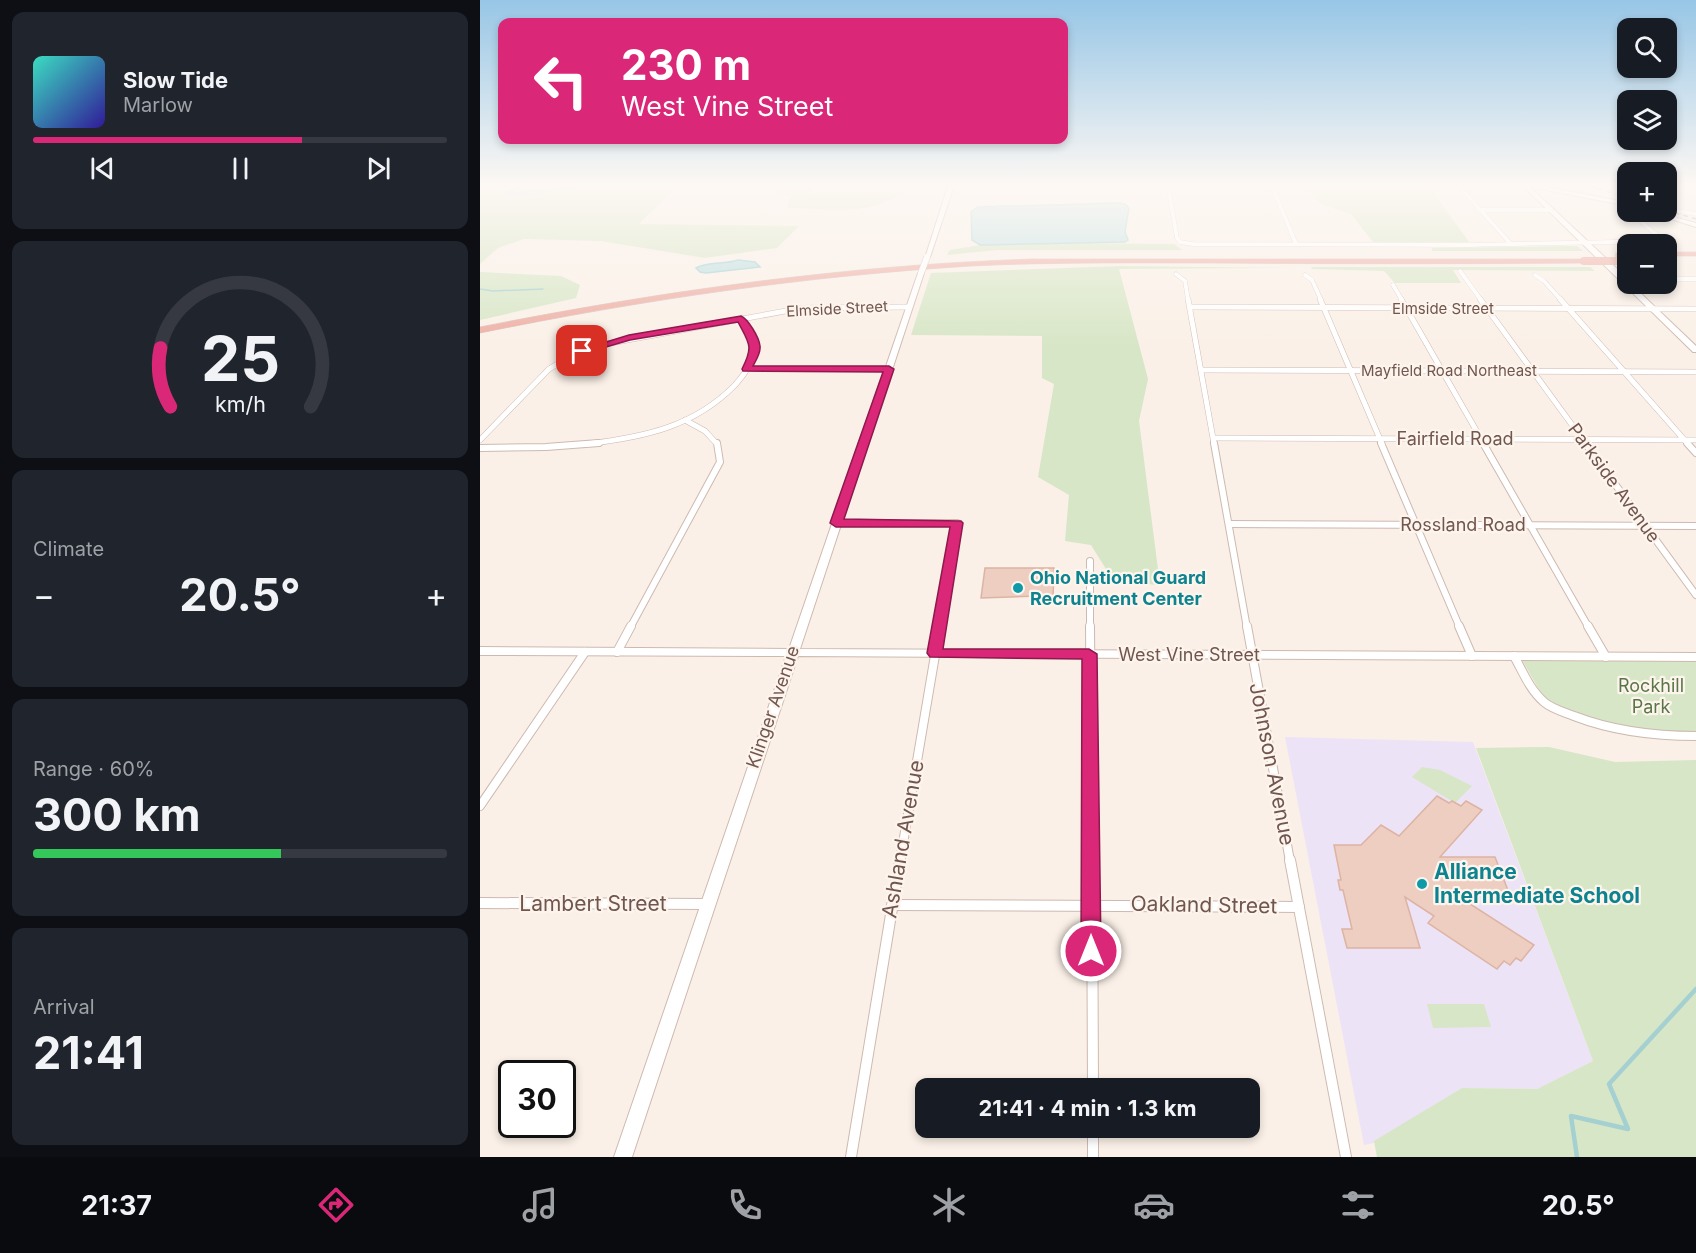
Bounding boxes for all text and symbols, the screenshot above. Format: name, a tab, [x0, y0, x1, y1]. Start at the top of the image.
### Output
map controls	[1617, 18, 1677, 294]
button: search	[1617, 18, 1677, 78]
text: 230 m	[621, 39, 751, 90]
icon: left	[522, 42, 600, 120]
text: Slow Tide	[123, 67, 228, 93]
text: West Vine Street	[621, 90, 833, 123]
button: layers	[1617, 90, 1677, 150]
text: Marlow	[123, 93, 193, 117]
icon: previous	[86, 152, 119, 185]
icon: pause	[224, 152, 257, 185]
icon: next	[362, 152, 395, 185]
button: +	[1617, 162, 1677, 222]
button: −	[1617, 234, 1677, 294]
street label: Elmside Street	[786, 296, 888, 321]
street label: Elmside Street	[1392, 299, 1494, 318]
text: 25	[200, 321, 280, 396]
pin	[556, 325, 607, 376]
icon: arrive	[565, 334, 598, 367]
street label: Mayfield Road Northeast	[1361, 361, 1537, 380]
text: km/h	[215, 391, 265, 417]
street label: Parkside Avenue	[1564, 419, 1665, 546]
street label: Fairfield Road	[1396, 428, 1514, 449]
street label: Rossland Road	[1400, 514, 1526, 535]
text: Climate	[33, 537, 104, 561]
text: 20.5°	[179, 567, 301, 622]
place label: Ohio National Guard Recruitment Center	[1030, 567, 1206, 609]
text: −	[33, 575, 55, 615]
text: +	[425, 575, 447, 615]
marker: Ohio National Guard Recruitment Center	[1011, 581, 1025, 595]
street label: Klinger Avenue	[742, 643, 803, 771]
street label: West Vine Street	[1118, 644, 1260, 665]
park label: Rockhill Park	[1618, 675, 1684, 717]
street label: Johnson Avenue	[1244, 680, 1301, 847]
text: Range · 60%	[33, 757, 154, 781]
street label: Ashland Avenue	[876, 758, 929, 920]
text: 300 km	[33, 787, 201, 842]
place label: Alliance Intermediate School	[1434, 859, 1640, 908]
marker: Alliance Intermediate School	[1415, 877, 1429, 891]
street label: Lambert Street	[519, 891, 667, 916]
street label: Oakland Street	[1130, 891, 1278, 918]
position arrow	[1059, 919, 1123, 983]
text: Arrival	[33, 995, 95, 1019]
text: 21:41	[33, 1025, 144, 1080]
speed limit sign: 30	[498, 1060, 576, 1138]
text: 21:41 · 4 min · 1.3 km	[978, 1095, 1197, 1121]
icon: directions	[315, 1184, 357, 1226]
icon: music	[519, 1184, 561, 1226]
icon: phone	[724, 1184, 766, 1226]
icon: climate	[928, 1184, 970, 1226]
icon: car	[1133, 1184, 1175, 1226]
icon: filters	[1337, 1184, 1379, 1226]
text: 21:37	[81, 1189, 152, 1222]
text: 20.5°	[1542, 1189, 1615, 1222]

